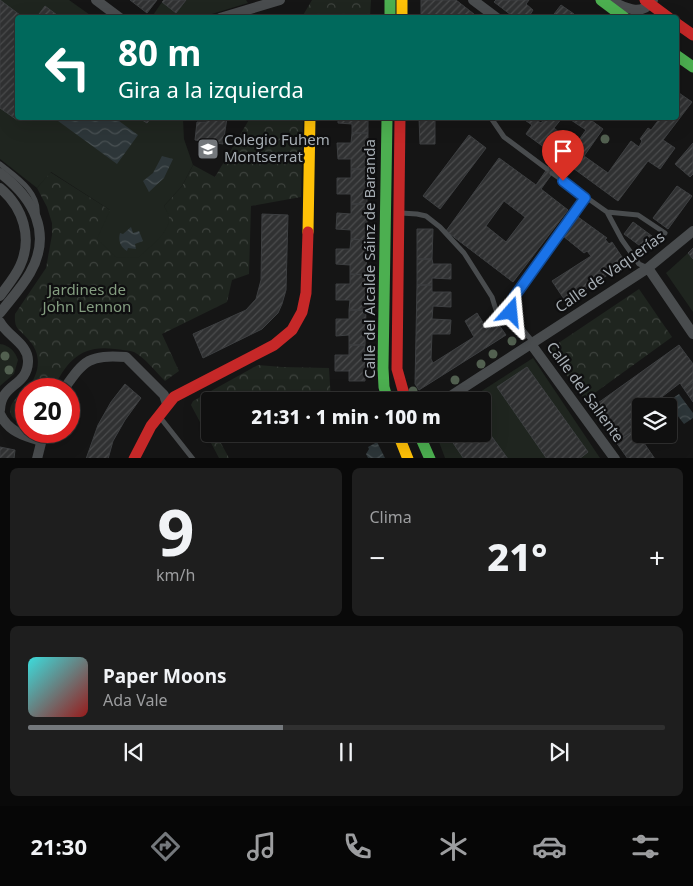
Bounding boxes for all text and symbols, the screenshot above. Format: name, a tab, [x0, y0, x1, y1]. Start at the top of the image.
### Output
text: 80 m	[118, 29, 201, 76]
icon: left	[35, 35, 100, 100]
text: Gira a la izquierda	[118, 74, 304, 104]
place label: Colegio Fuhem Montserrat	[224, 129, 330, 166]
pin	[542, 130, 584, 181]
school or university icon: Colegio Fuhem Montserrat	[196, 137, 220, 161]
icon: arrive	[549, 137, 577, 165]
street label: Calle del Alcalde Sáinz de Baranda	[359, 139, 379, 379]
street label: Calle de Vaquerías	[551, 226, 668, 316]
park label: Jardines de John Lennon	[41, 279, 131, 316]
position arrow	[484, 285, 536, 337]
street label: Calle del Saliente	[543, 337, 629, 446]
speed limit sign: 20	[15, 378, 80, 443]
map controls	[632, 398, 677, 443]
button: layers	[632, 398, 677, 443]
text: 21:31 · 1 min · 100 m	[251, 404, 441, 430]
text: 9	[157, 487, 194, 575]
text: Clima	[370, 506, 412, 528]
text: 21°	[487, 530, 547, 582]
text: −	[370, 538, 386, 576]
text: +	[649, 538, 665, 576]
text: km/h	[156, 564, 195, 586]
text: Paper Moons	[103, 663, 227, 689]
text: Ada Vale	[103, 689, 168, 711]
icon: previous	[120, 738, 148, 766]
icon: pause	[332, 738, 360, 766]
icon: next	[545, 738, 573, 766]
icon: directions	[148, 829, 183, 864]
icon: music	[244, 829, 279, 864]
icon: phone	[340, 829, 375, 864]
icon: climate	[436, 829, 471, 864]
icon: car	[532, 829, 567, 864]
icon: filters	[628, 829, 663, 864]
text: 21:30	[30, 831, 87, 861]

